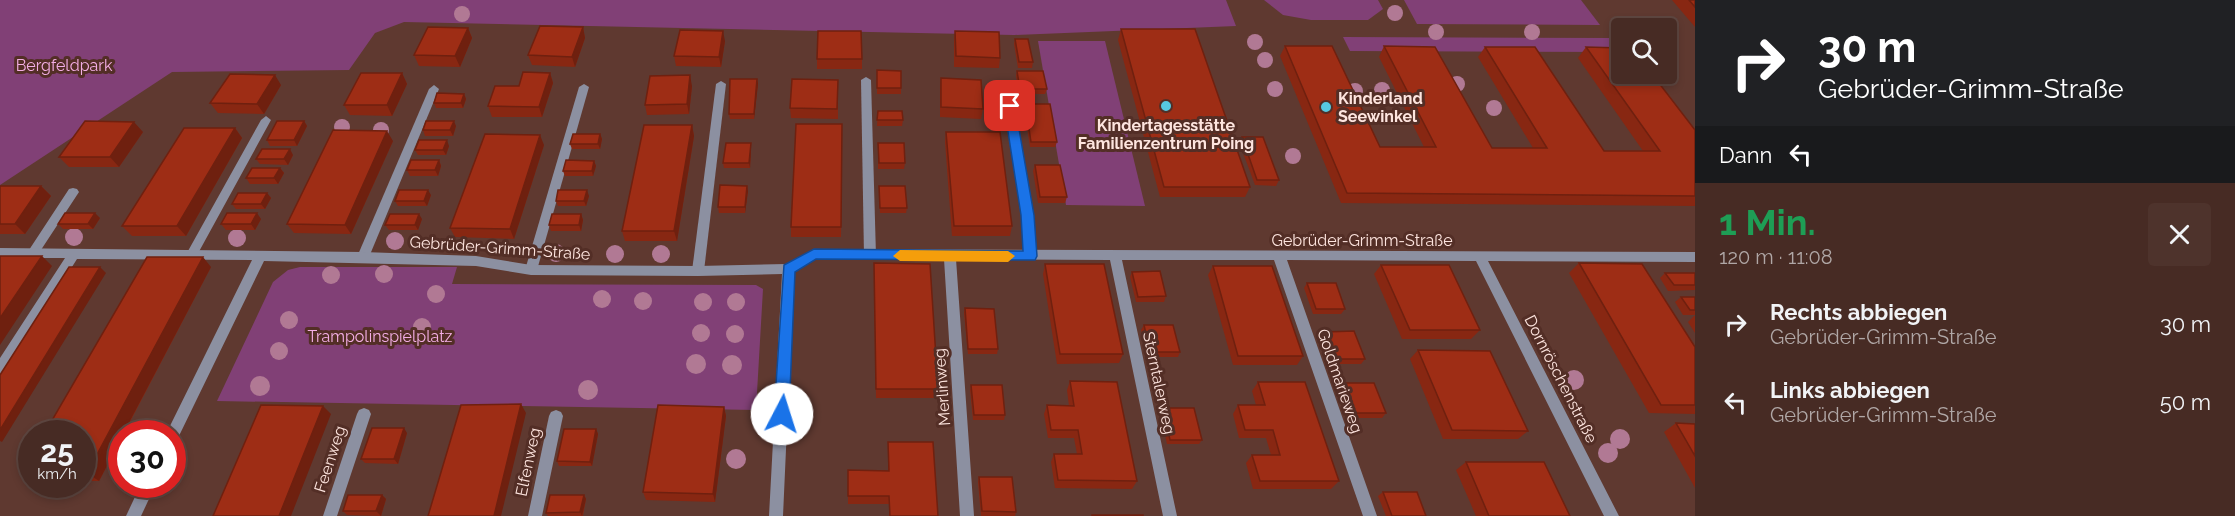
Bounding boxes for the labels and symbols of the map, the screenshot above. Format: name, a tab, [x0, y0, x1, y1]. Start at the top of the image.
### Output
park label: Bergfeldpark	[16, 56, 113, 75]
pin	[984, 80, 1035, 131]
place label: Kinderland Seewinkel	[1338, 89, 1423, 126]
marker: Kindertagesstätte Familienzentrum Poing	[1159, 99, 1173, 113]
marker: Kinderland Seewinkel	[1319, 100, 1333, 114]
place label: Kindertagesstätte Familienzentrum Poing	[1078, 116, 1254, 153]
street label: Gebrüder-Grimm-Straße	[1271, 231, 1453, 250]
street label: Gebrüder-Grimm-Straße	[409, 232, 591, 264]
street label: Dornröschenstraße	[1521, 312, 1601, 446]
street label: Goldmarieweg	[1313, 326, 1367, 436]
park label: Trampolinspielplatz	[308, 327, 453, 346]
street label: Sterntalerweg	[1139, 330, 1179, 436]
street label: Merlinweg	[930, 347, 954, 427]
position arrow	[750, 382, 814, 446]
speed limit sign: 30	[108, 420, 186, 498]
street label: Feenweg	[310, 423, 350, 495]
street label: Elfenweg	[511, 426, 545, 498]

